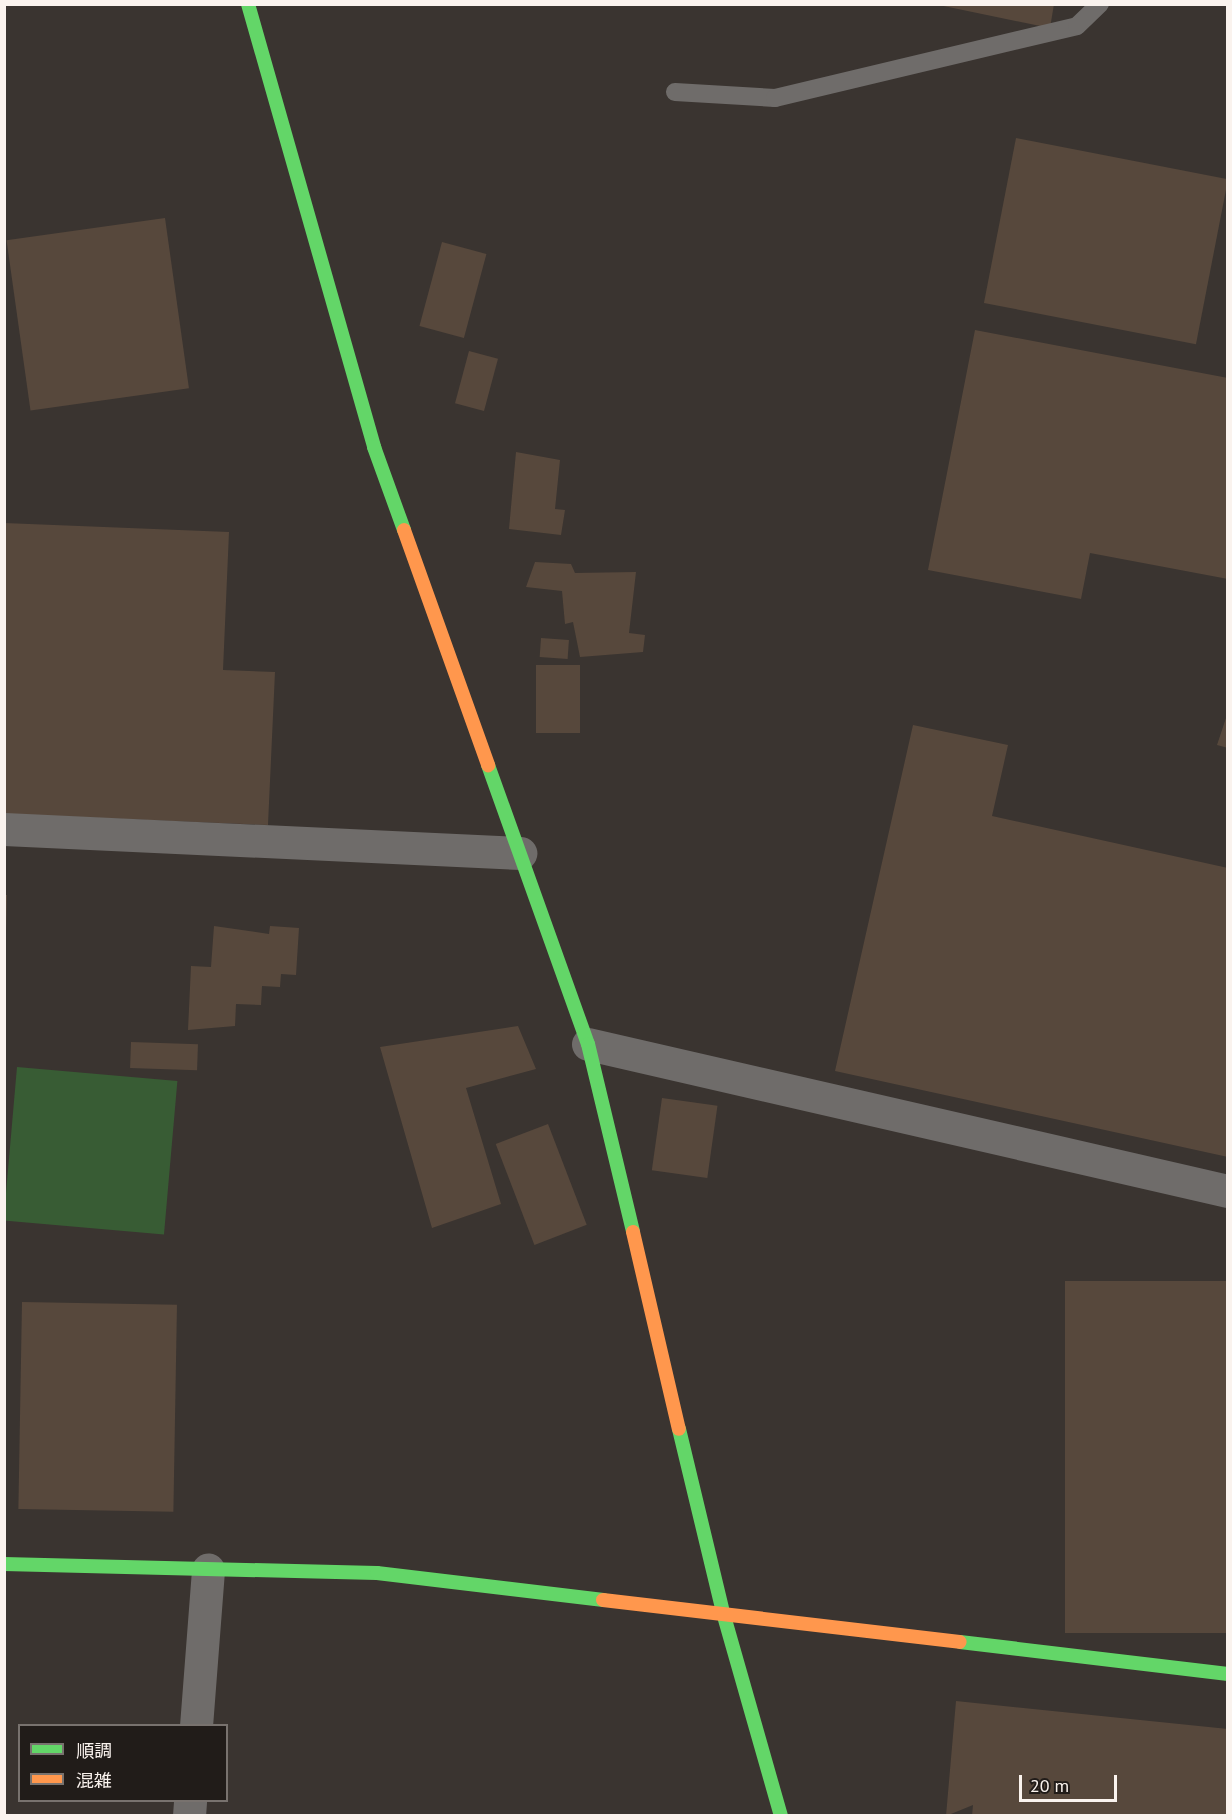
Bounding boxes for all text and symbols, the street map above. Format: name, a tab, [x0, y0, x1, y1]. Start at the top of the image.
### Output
legend	[18, 1724, 228, 1802]
text: 順調	[76, 1739, 112, 1762]
scale bar	[1022, 1763, 1120, 1801]
text: 混雑	[76, 1769, 112, 1792]
text: 20 m	[1030, 1774, 1069, 1797]

